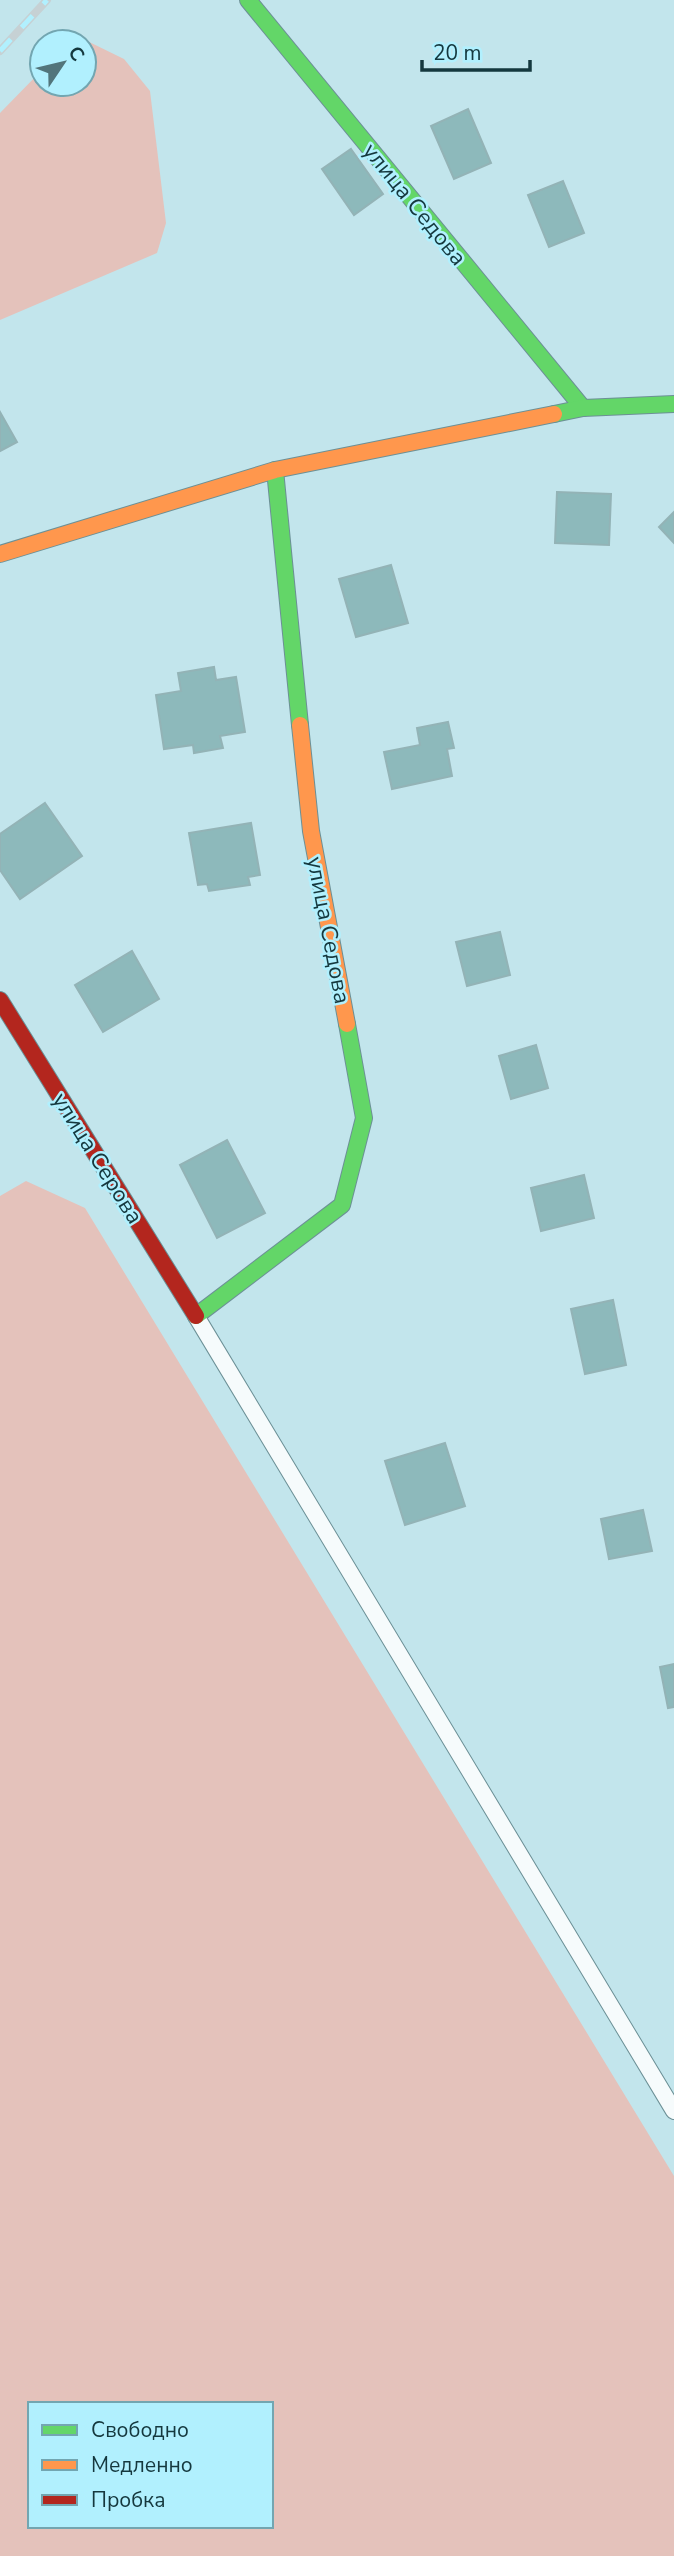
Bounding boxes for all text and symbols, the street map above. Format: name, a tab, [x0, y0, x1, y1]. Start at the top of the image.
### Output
north arrow	[28, 28, 98, 98]
scale bar	[422, 28, 530, 72]
text: 20 m	[433, 39, 482, 67]
text: С	[62, 41, 91, 67]
street label: улица Седова	[356, 137, 474, 272]
street label: улица Седова	[299, 854, 358, 1006]
street label: улица Серова	[45, 1087, 150, 1230]
legend	[28, 2402, 273, 2528]
text: Свободно	[91, 2416, 189, 2444]
text: Медленно	[91, 2451, 193, 2479]
text: Пробка	[91, 2486, 165, 2514]

